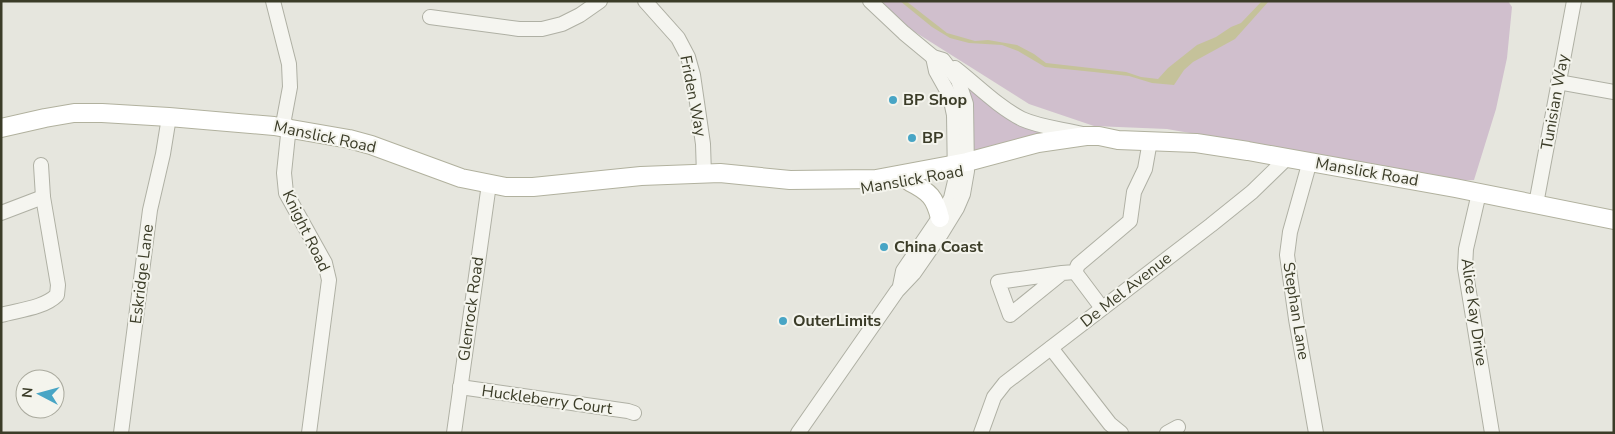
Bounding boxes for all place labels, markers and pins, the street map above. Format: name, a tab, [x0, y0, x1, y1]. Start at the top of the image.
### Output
place label: BP Shop	[903, 89, 967, 111]
marker: BP Shop	[887, 94, 899, 106]
place label: BP	[922, 127, 943, 149]
marker: BP	[906, 132, 918, 144]
place label: China Coast	[894, 236, 984, 258]
marker: China Coast	[878, 241, 890, 253]
place label: OuterLimits	[793, 310, 881, 332]
marker: OuterLimits	[777, 315, 789, 327]

